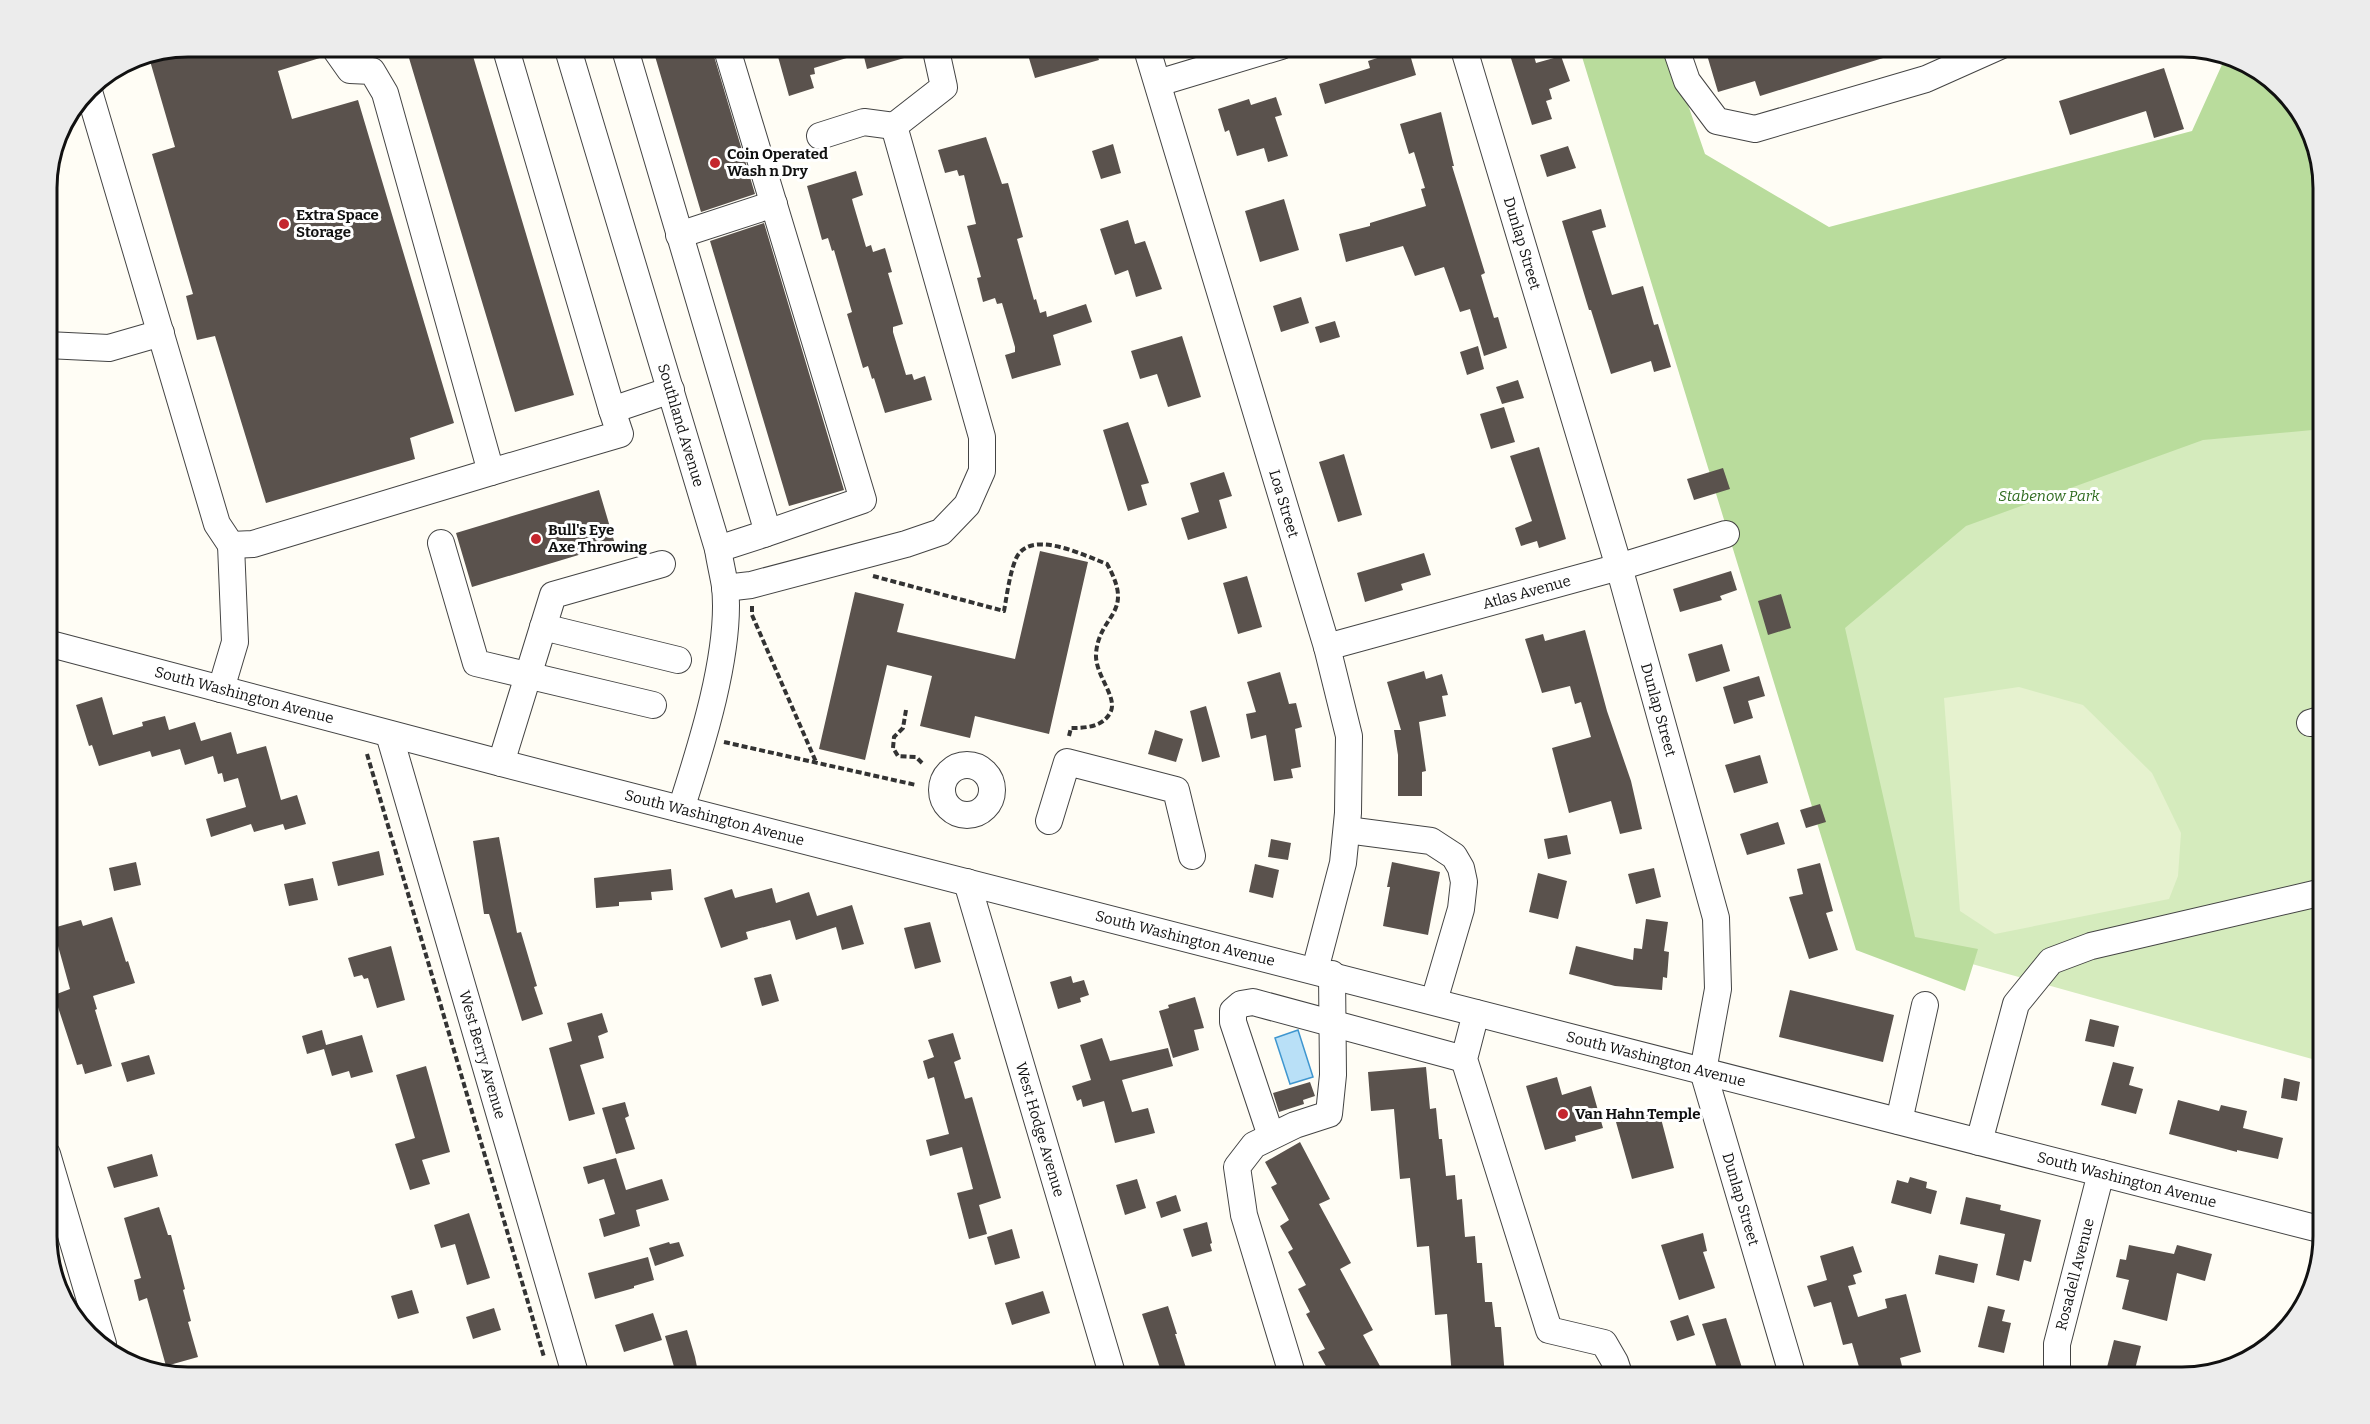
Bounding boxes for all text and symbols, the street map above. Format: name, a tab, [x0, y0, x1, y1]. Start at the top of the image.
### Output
place label: Coin Operated Wash n Dry	[727, 145, 828, 180]
marker: Coin Operated Wash n Dry	[708, 156, 722, 170]
street label: Dunlap Street	[1500, 195, 1545, 293]
place label: Extra Space Storage	[296, 206, 379, 241]
marker: Extra Space Storage	[277, 217, 291, 231]
street label: Southland Avenue	[654, 361, 708, 489]
street label: Loa Street	[1265, 467, 1303, 541]
park label: Stabenow Park	[1998, 487, 2101, 505]
place label: Bull's Eye Axe Throwing	[548, 521, 648, 556]
marker: Bull's Eye Axe Throwing	[529, 532, 543, 546]
street label: Atlas Avenue	[1480, 572, 1573, 613]
street label: Dunlap Street	[1637, 661, 1680, 759]
street label: South Washington Avenue	[153, 663, 336, 727]
street label: South Washington Avenue	[623, 786, 806, 849]
street label: South Washington Avenue	[1094, 907, 1277, 970]
street label: West Berry Avenue	[455, 988, 509, 1121]
street label: South Washington Avenue	[1564, 1027, 1748, 1091]
street label: West Hodge Avenue	[1012, 1060, 1068, 1199]
place label: Van Hahn Temple	[1575, 1105, 1700, 1123]
marker: Van Hahn Temple	[1556, 1107, 1570, 1121]
street label: South Washington Avenue	[2035, 1148, 2219, 1211]
street label: Dunlap Street	[1718, 1151, 1763, 1248]
street label: Rosadell Avenue	[2052, 1216, 2098, 1332]

